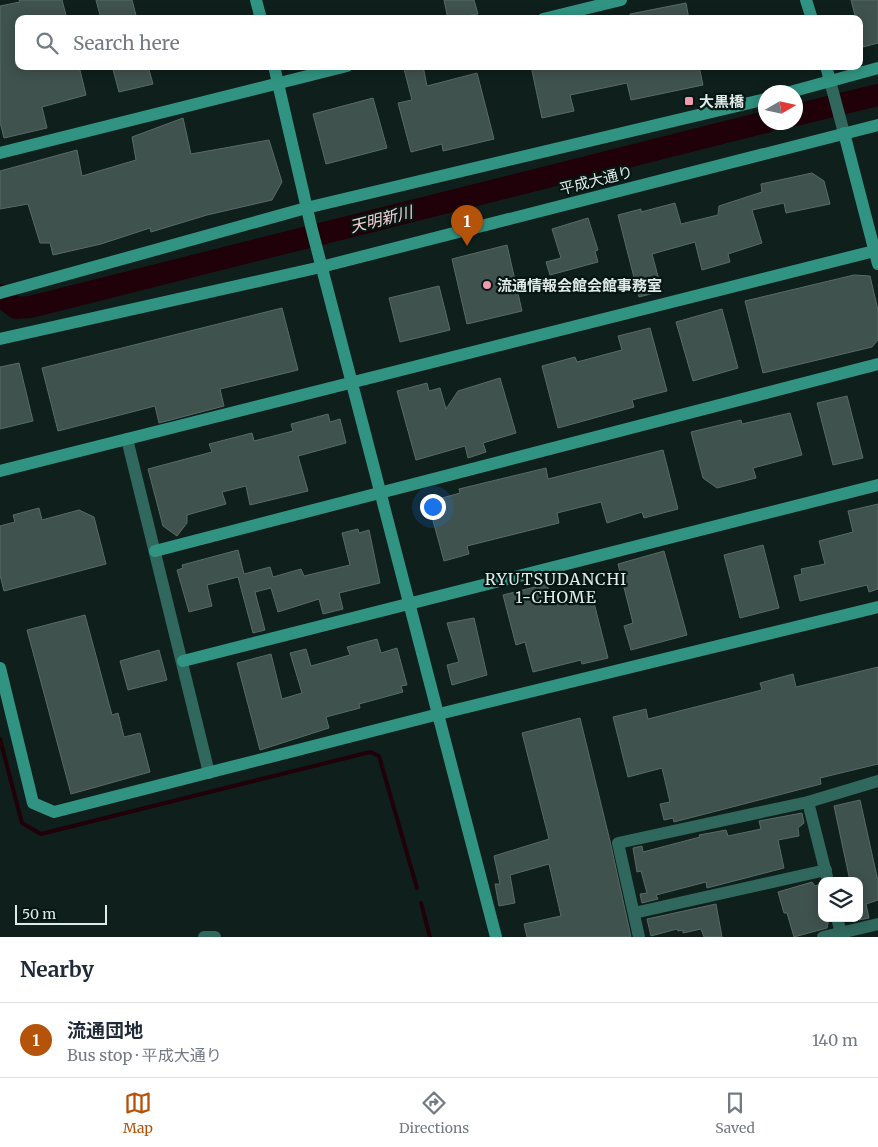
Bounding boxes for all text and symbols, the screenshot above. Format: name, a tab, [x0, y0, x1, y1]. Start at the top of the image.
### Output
search box	[15, 15, 863, 70]
icon: search	[33, 29, 61, 57]
text: Search here	[73, 31, 180, 55]
north arrow	[758, 85, 803, 130]
place label: 大黒橋	[699, 92, 745, 111]
marker: 大黒橋	[683, 95, 695, 107]
street label: 平成大通り	[557, 162, 635, 198]
water label: 天明新川	[348, 201, 416, 236]
pin: 1	[451, 205, 483, 246]
place label: 流通情報会館会館事務室	[497, 276, 662, 295]
marker: 流通情報会館会館事務室	[481, 279, 493, 291]
your location	[420, 494, 446, 520]
district label: RYUTSUDANCHI 1-CHOME	[485, 569, 627, 607]
map controls	[818, 877, 863, 922]
button: layers	[818, 877, 863, 922]
scale bar	[15, 902, 108, 925]
text: 50 m	[22, 905, 56, 923]
text: Nearby	[20, 956, 94, 983]
text: 流通団地	[67, 1018, 143, 1042]
text: 1	[32, 1030, 40, 1050]
text: 140 m	[812, 1030, 858, 1050]
text: Bus stop · 平成大通り	[67, 1045, 222, 1065]
tab: Map	[123, 1089, 153, 1137]
tab: Directions	[399, 1089, 469, 1137]
tab: Saved	[715, 1089, 755, 1137]

